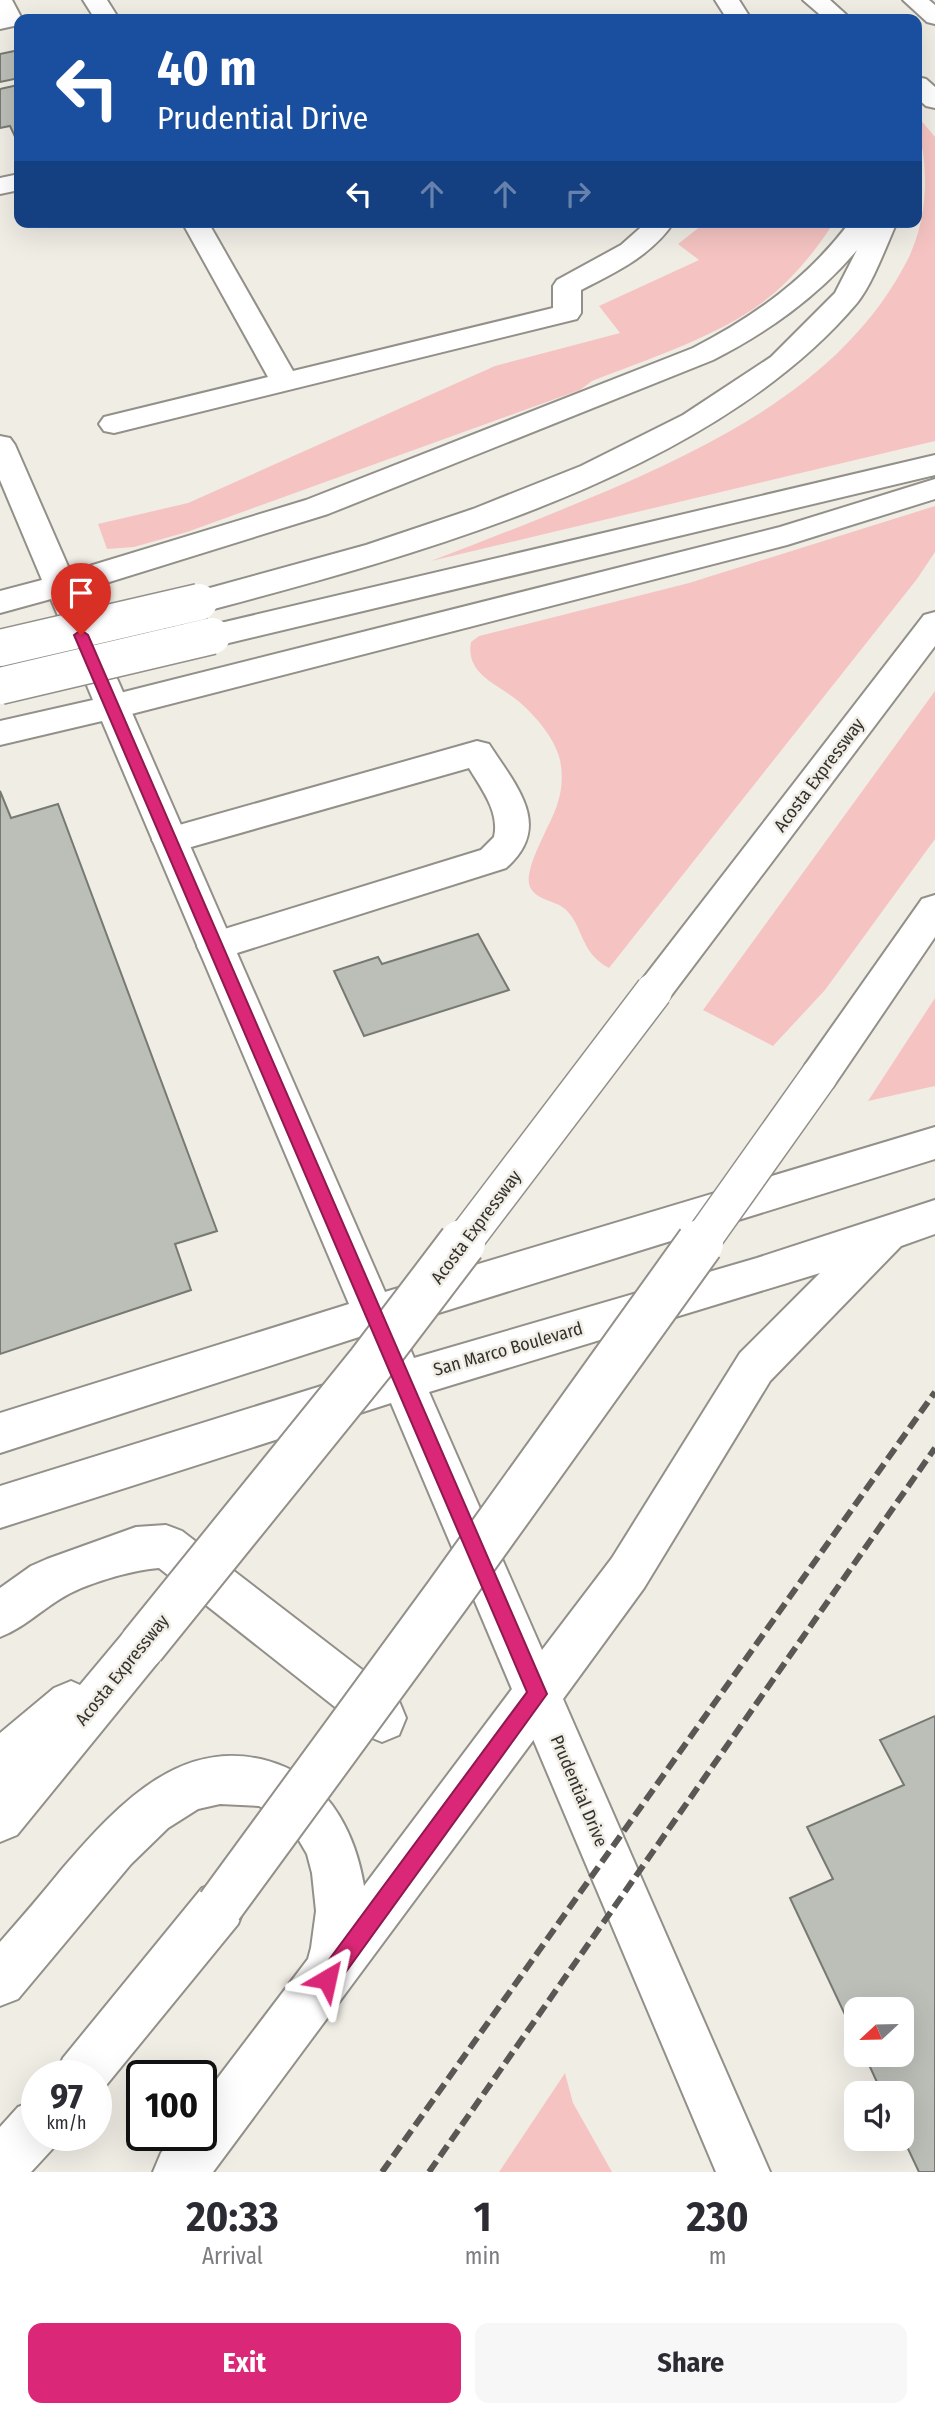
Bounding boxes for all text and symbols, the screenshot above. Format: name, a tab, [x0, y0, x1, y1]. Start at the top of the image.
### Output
text: 40 m	[157, 39, 257, 98]
icon: left	[42, 42, 133, 133]
text: Prudential Drive	[157, 99, 368, 137]
icon: left	[340, 175, 378, 213]
icon: ahead	[413, 175, 451, 213]
icon: ahead	[486, 175, 524, 213]
icon: right	[559, 175, 597, 213]
pin	[51, 563, 111, 635]
icon: arrive	[62, 574, 100, 612]
street label: Acosta Expressway	[769, 714, 869, 836]
street label: Acosta Expressway	[426, 1166, 526, 1288]
street label: San Marco Boulevard	[431, 1317, 585, 1381]
street label: Acosta Expressway	[70, 1610, 174, 1730]
street label: Prudential Drive	[546, 1732, 612, 1850]
position arrow	[290, 1942, 364, 2016]
north arrow	[844, 1997, 914, 2067]
map controls	[844, 1997, 914, 2151]
speed limit sign: 100	[126, 2060, 217, 2151]
text: 97	[50, 2075, 83, 2117]
button: sound	[844, 2081, 914, 2151]
text: km/h	[46, 2112, 87, 2134]
text: 20:33	[186, 2192, 279, 2242]
text: 1	[474, 2192, 491, 2242]
text: 230	[687, 2192, 749, 2242]
text: Arrival	[202, 2242, 263, 2270]
text: min	[465, 2242, 500, 2270]
text: m	[709, 2242, 727, 2270]
button: Exit	[28, 2323, 461, 2403]
button: Share	[475, 2323, 907, 2403]

